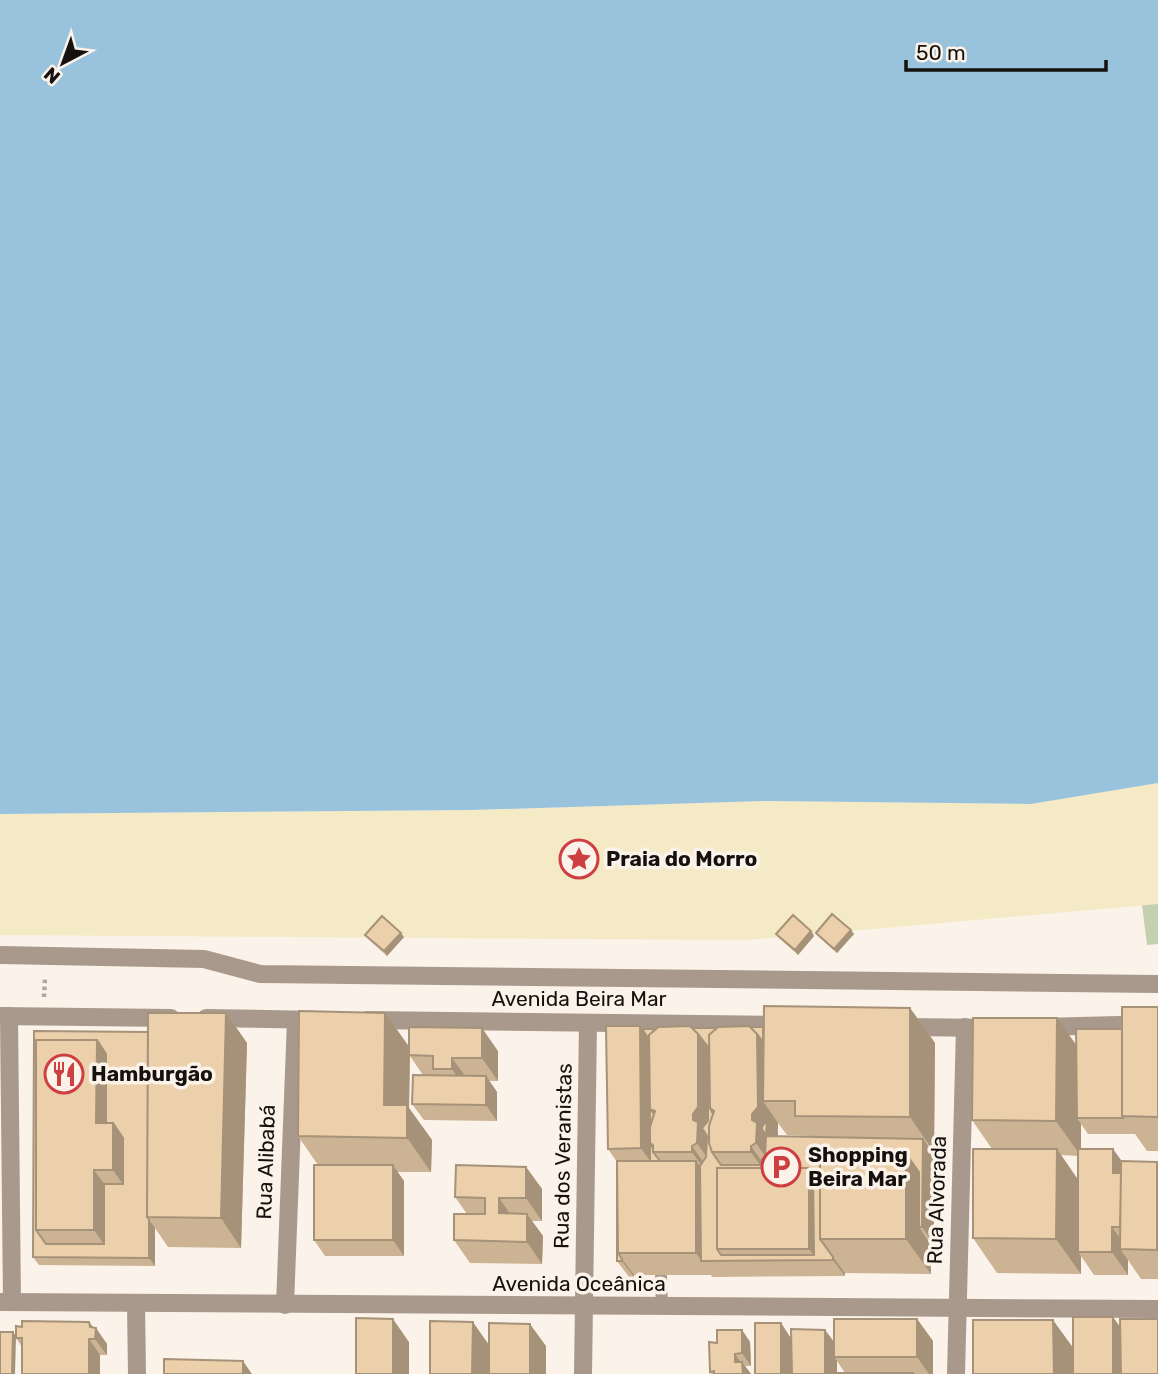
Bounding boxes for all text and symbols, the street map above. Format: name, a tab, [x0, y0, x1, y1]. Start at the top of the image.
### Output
north arrow	[28, 28, 98, 98]
scale bar	[906, 28, 1106, 72]
text: 50 m	[916, 40, 966, 65]
text: N	[39, 62, 65, 89]
place icon: Praia do Morro	[558, 838, 600, 880]
place label: Praia do Morro	[606, 846, 757, 871]
street label: Avenida Beira Mar	[491, 986, 667, 1011]
restaurant icon: Hamburgão	[43, 1053, 85, 1095]
place label: Hamburgão	[91, 1061, 213, 1086]
street label: Rua dos Veranistas	[548, 1063, 577, 1249]
street label: Rua Alibabá	[251, 1104, 280, 1220]
street label: Rua Alvorada	[922, 1135, 951, 1265]
place label: Shopping Beira Mar	[808, 1142, 908, 1191]
parking icon: Shopping Beira Mar	[760, 1146, 802, 1188]
street label: Avenida Oceânica	[492, 1271, 666, 1296]

